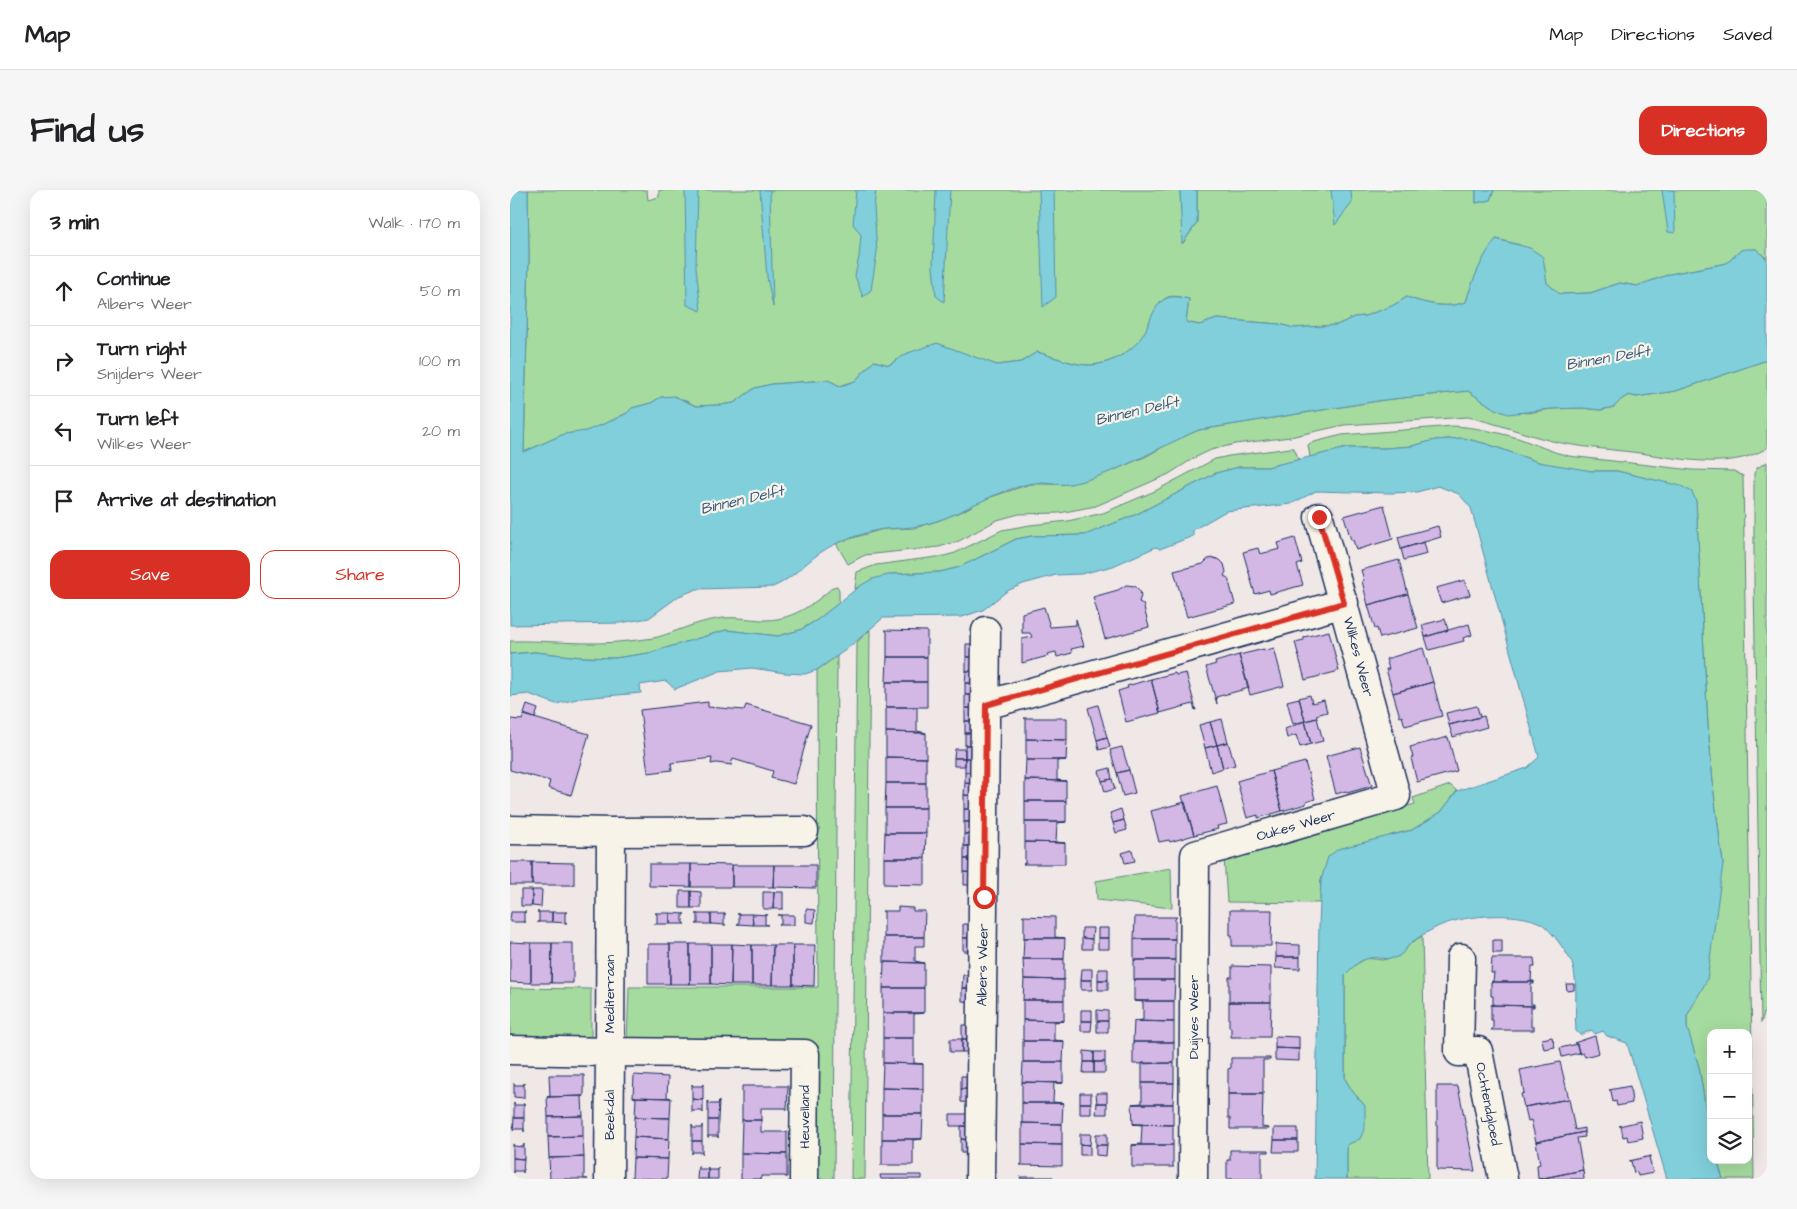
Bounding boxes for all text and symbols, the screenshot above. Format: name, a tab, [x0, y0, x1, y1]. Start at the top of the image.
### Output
text: Map	[25, 18, 70, 52]
text: Map	[1549, 22, 1583, 47]
text: Directions	[1611, 22, 1695, 47]
text: Saved	[1723, 22, 1772, 47]
text: Find us	[30, 106, 144, 155]
button: Directions	[1639, 106, 1767, 155]
text: 3 min	[50, 208, 99, 237]
text: Walk · 170 m	[369, 212, 460, 234]
text: Continue	[97, 266, 171, 293]
icon: ahead	[50, 277, 78, 305]
text: 50 m	[420, 280, 460, 302]
text: Albers Weer	[97, 293, 192, 315]
text: Turn right	[97, 336, 186, 363]
water label: Binnen Delft	[1564, 340, 1653, 376]
icon: right	[50, 347, 78, 375]
text: 100 m	[419, 350, 460, 372]
text: Snijders Weer	[97, 363, 202, 385]
water label: Binnen Delft	[1093, 391, 1183, 431]
text: Turn left	[97, 406, 178, 433]
icon: left	[50, 417, 78, 445]
text: 20 m	[422, 420, 460, 442]
text: Wilkes Weer	[97, 433, 191, 455]
water label: Binnen Delft	[698, 480, 788, 520]
icon: arrive	[50, 487, 78, 515]
text: Arrive at destination	[97, 487, 276, 514]
route end	[1308, 506, 1331, 529]
button: Save	[50, 550, 250, 599]
button: Share	[260, 550, 460, 599]
street label: Wilkes Weer	[1338, 615, 1378, 700]
street label: Oukes Weer	[1254, 805, 1338, 847]
route start	[973, 886, 996, 909]
street label: Albers Weer	[972, 923, 994, 1007]
street label: Mediterraan	[600, 955, 620, 1033]
street label: Duijves Weer	[1184, 975, 1204, 1059]
map controls	[1707, 1029, 1752, 1164]
button: +	[1707, 1029, 1752, 1074]
street label: Ochtendgloed	[1470, 1061, 1506, 1147]
button: −	[1707, 1074, 1752, 1119]
street label: Heuvelland	[795, 1085, 815, 1149]
street label: Beekdal	[600, 1090, 620, 1140]
button: layers	[1707, 1119, 1752, 1164]

